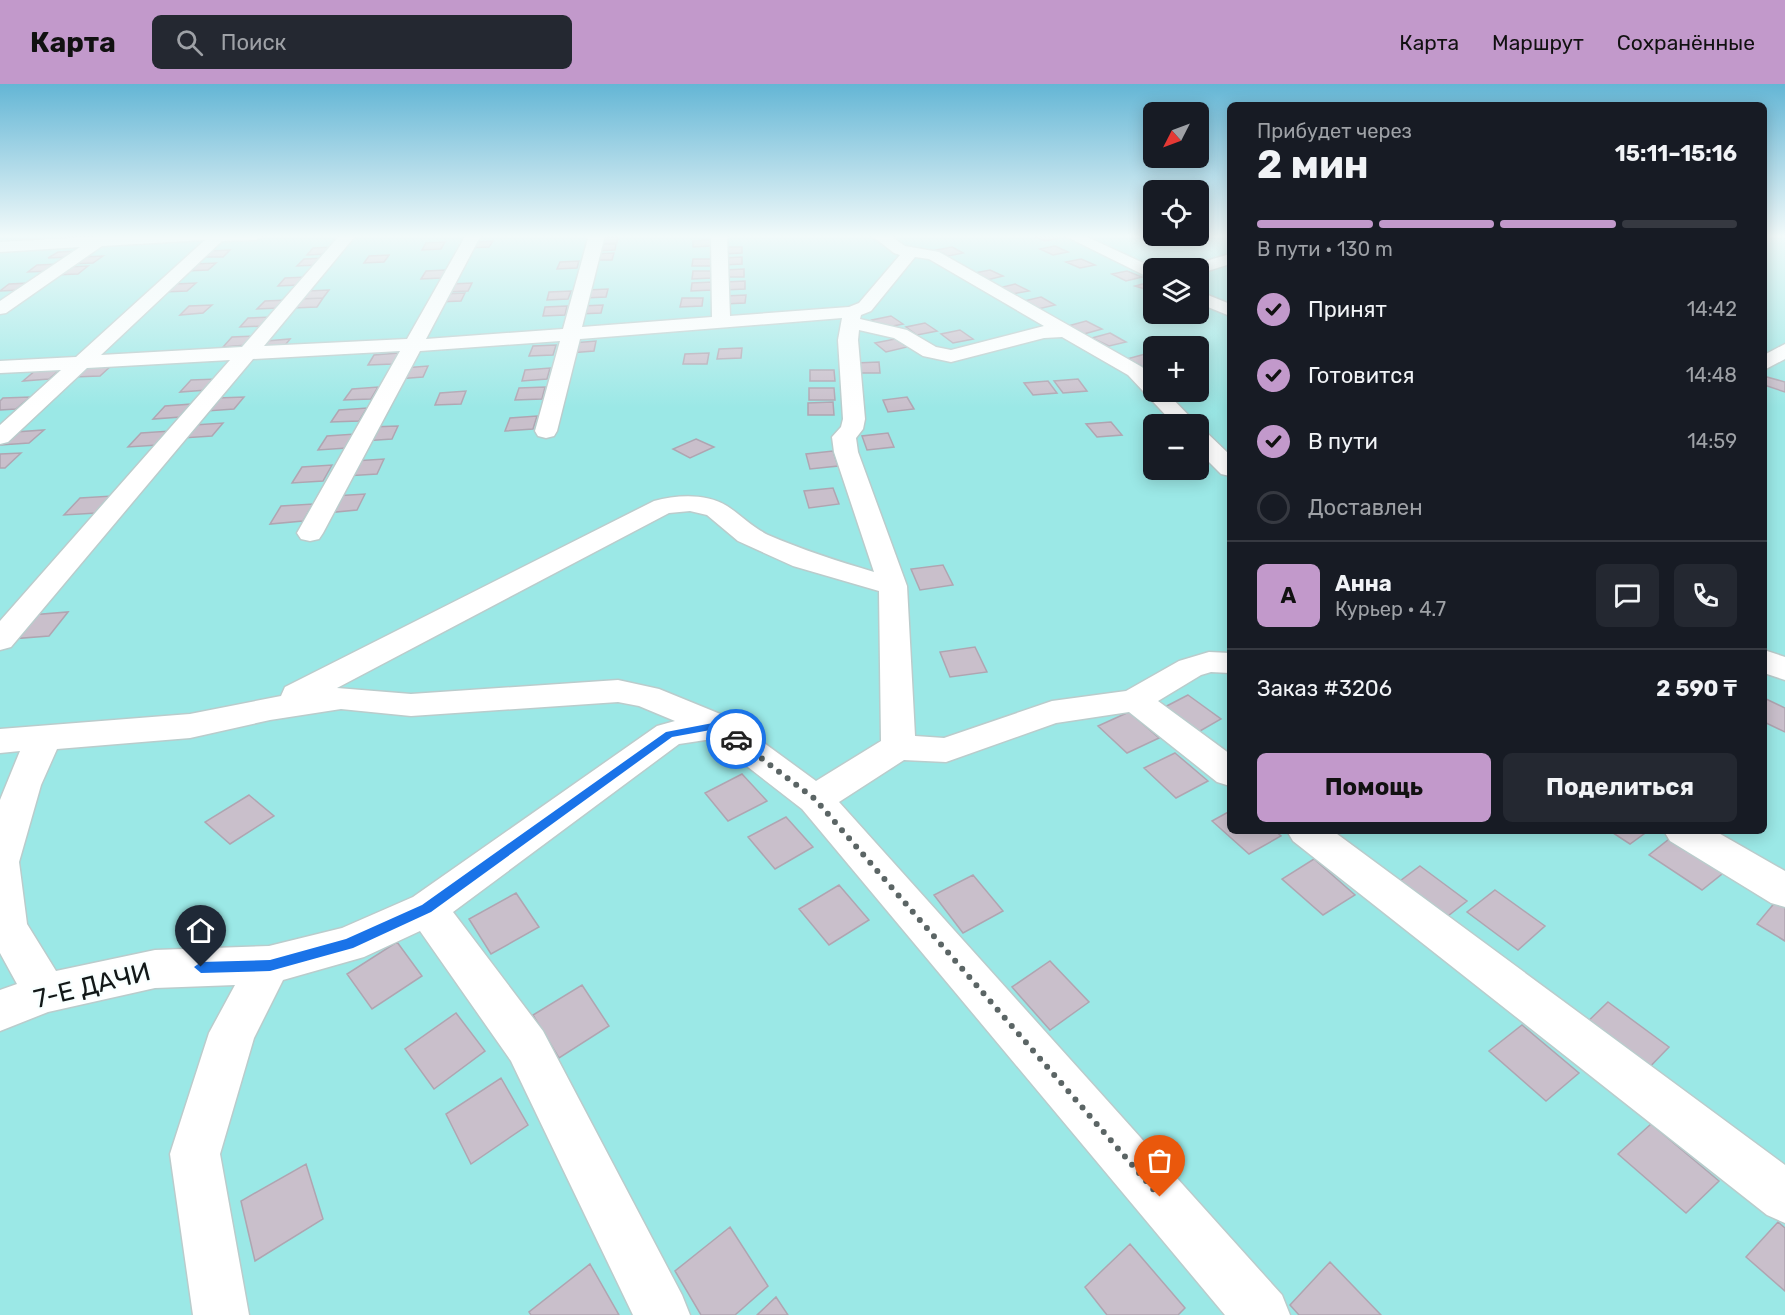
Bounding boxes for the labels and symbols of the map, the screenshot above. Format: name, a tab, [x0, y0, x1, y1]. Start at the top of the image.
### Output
north arrow	[1143, 102, 1209, 168]
courier	[706, 709, 766, 769]
pin	[175, 905, 226, 967]
street label: 7-Е ДАЧИ	[31, 956, 154, 1015]
pin	[1134, 1135, 1185, 1197]

